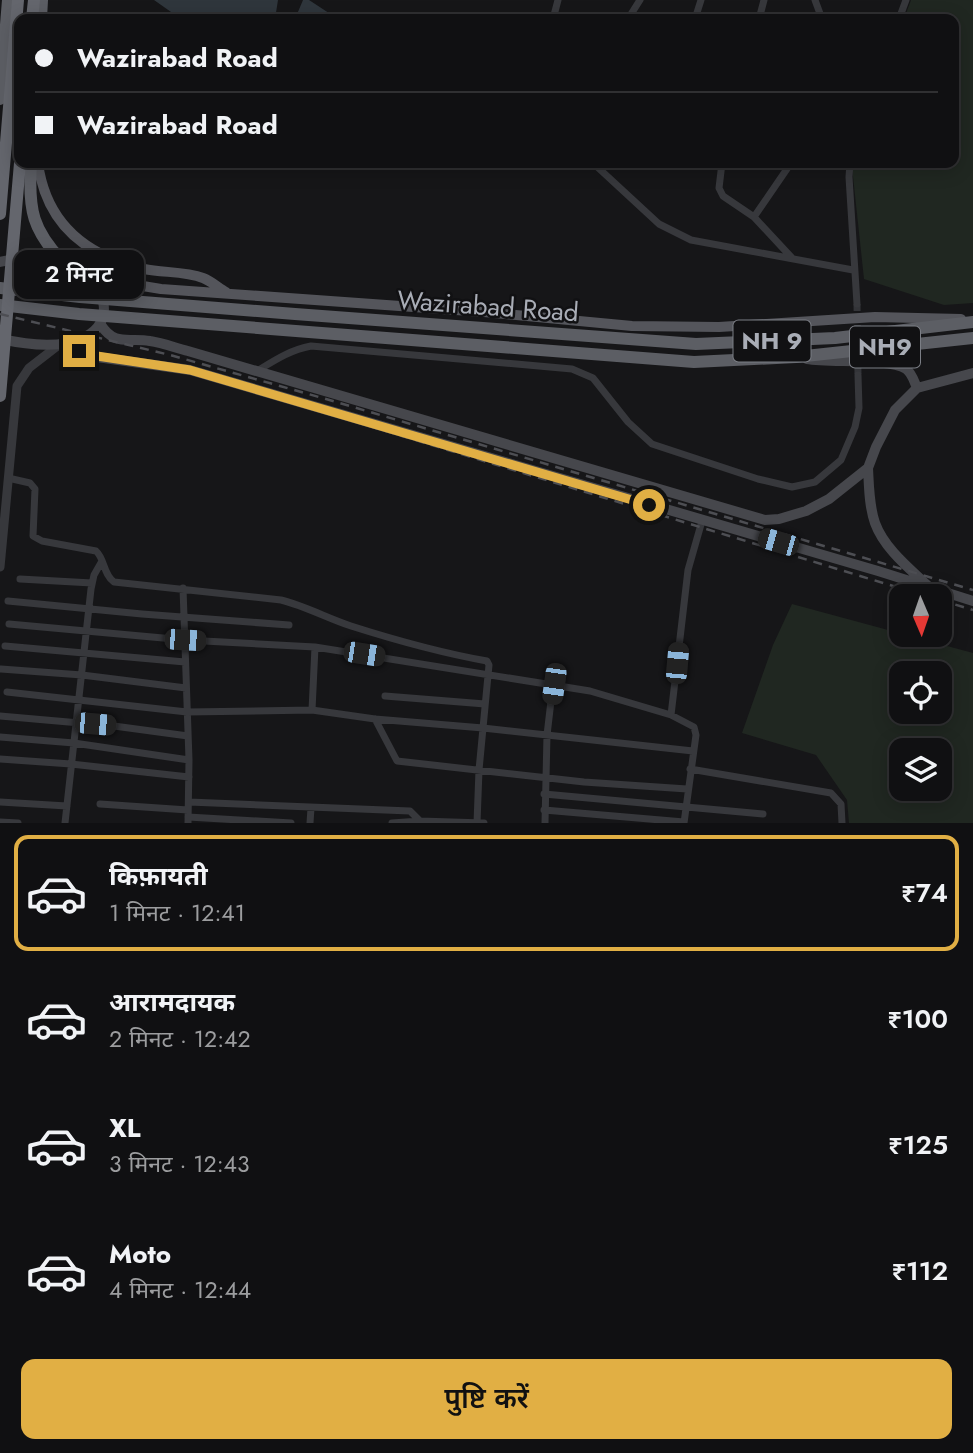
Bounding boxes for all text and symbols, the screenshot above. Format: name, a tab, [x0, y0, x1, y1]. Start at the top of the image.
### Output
text: Wazirabad Road	[77, 39, 278, 77]
text: Wazirabad Road	[77, 106, 278, 144]
callout: 2 मिनट	[14, 250, 144, 298]
text: 2 मिनट	[45, 257, 113, 291]
street label: Wazirabad Road	[396, 281, 580, 331]
road number: NH 9	[734, 320, 810, 362]
road number: NH9	[850, 326, 920, 368]
route end	[63, 335, 95, 367]
route start	[633, 489, 665, 521]
car	[755, 526, 802, 558]
north arrow	[889, 584, 952, 648]
map controls	[889, 584, 952, 801]
car	[164, 628, 207, 652]
car	[342, 640, 387, 668]
car	[665, 641, 690, 685]
button: locate	[889, 661, 952, 724]
car	[541, 662, 568, 706]
car	[74, 712, 117, 736]
button: layers	[889, 738, 952, 801]
text: किफ़ायती	[109, 857, 208, 895]
icon: car	[25, 862, 88, 925]
text: ₹74	[901, 874, 948, 912]
text: 1 मिनट · 12:41	[109, 896, 245, 930]
text: आरामदायक	[109, 983, 235, 1021]
icon: car	[25, 988, 88, 1051]
text: ₹100	[887, 1000, 948, 1038]
text: 2 मिनट · 12:42	[109, 1022, 251, 1056]
text: XL	[109, 1109, 141, 1147]
icon: car	[25, 1114, 88, 1177]
text: ₹125	[888, 1126, 948, 1164]
text: 3 मिनट · 12:43	[109, 1147, 250, 1181]
text: Moto	[109, 1235, 171, 1273]
icon: car	[25, 1240, 88, 1303]
text: ₹112	[891, 1252, 948, 1290]
text: 4 मिनट · 12:44	[109, 1273, 251, 1307]
button: पुष्टि करें	[21, 1359, 952, 1439]

